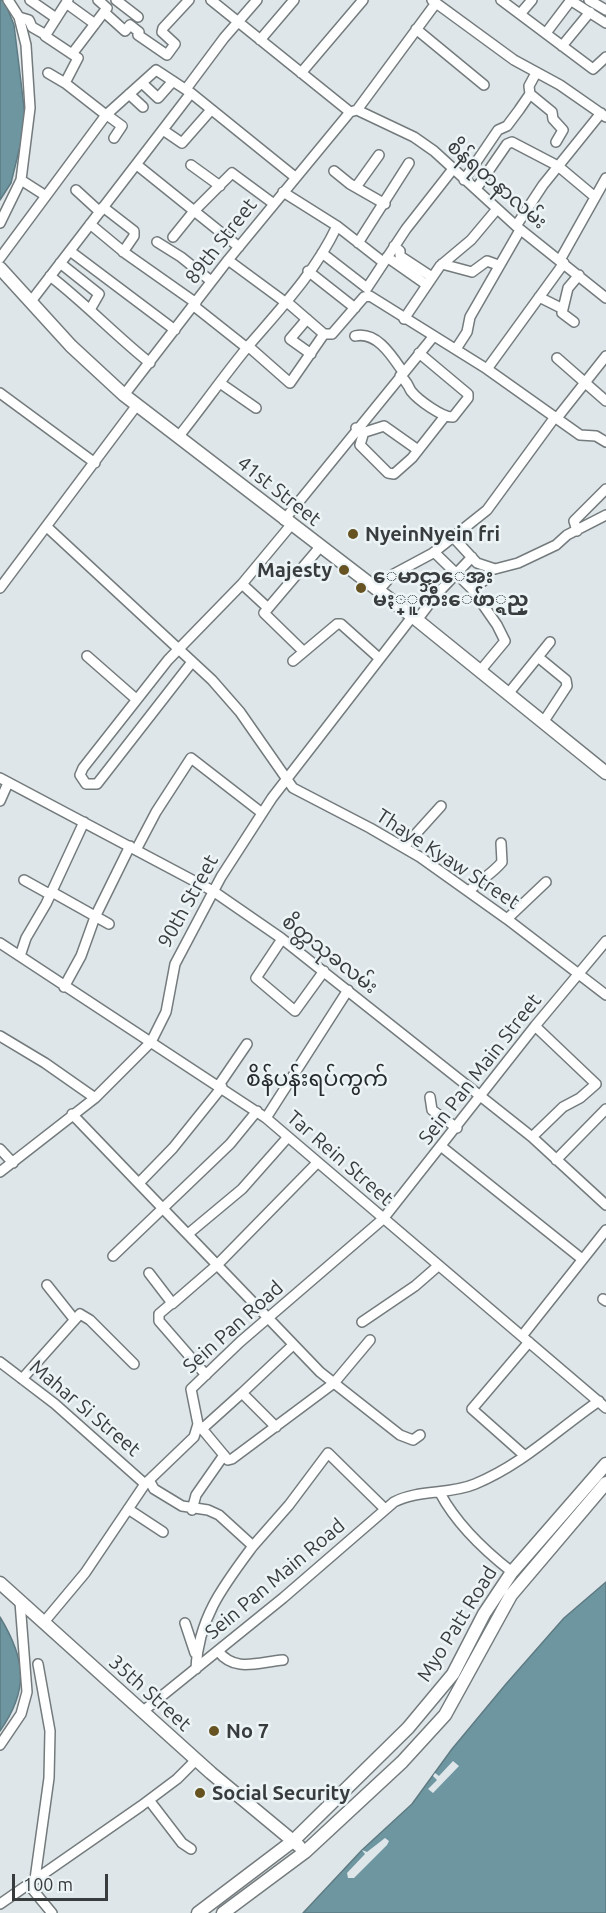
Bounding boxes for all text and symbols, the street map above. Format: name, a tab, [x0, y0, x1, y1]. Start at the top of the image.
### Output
street label: စိန်ရတနာလမ်း	[442, 134, 552, 234]
street label: 89th Street	[180, 193, 262, 289]
street label: 41st Street	[232, 451, 326, 531]
place label: NyeinNyein fri	[365, 522, 500, 546]
marker: NyeinNyein fri	[346, 527, 360, 541]
place label: Majesty	[257, 558, 332, 582]
marker: Majesty	[337, 563, 351, 577]
place label: ေမာင္သာေအး မႏ္ူက်ီးေဖ်ာ္ရည္	[373, 564, 528, 611]
marker: ေမာင္သာေအး မႏ္ူက်ီးေဖ်ာ္ရည္	[354, 581, 368, 595]
street label: Thaye Kyaw Street	[372, 804, 524, 914]
street label: 90th Street	[153, 850, 223, 952]
street label: စိတ္တသုခလမ်း	[277, 909, 383, 999]
street label: Sein Pan Main Street	[414, 989, 546, 1149]
district label: စိန်ပန်းရပ်ကွက်	[246, 1066, 388, 1092]
street label: Tar Rein Street	[282, 1105, 398, 1211]
street label: Sein Pan Road	[178, 1276, 288, 1378]
street label: Mahar Si Street	[25, 1355, 145, 1461]
street label: Sein Pan Main Road	[200, 1514, 350, 1644]
street label: Myo Patt Road	[412, 1562, 502, 1686]
street label: 35th Street	[104, 1650, 196, 1736]
place label: No 7	[226, 1719, 269, 1743]
marker: No 7	[207, 1724, 221, 1738]
place label: Social Security	[212, 1781, 350, 1805]
marker: Social Security	[193, 1786, 207, 1800]
scale bar	[15, 1862, 111, 1900]
text: 100 m	[23, 1874, 73, 1894]

